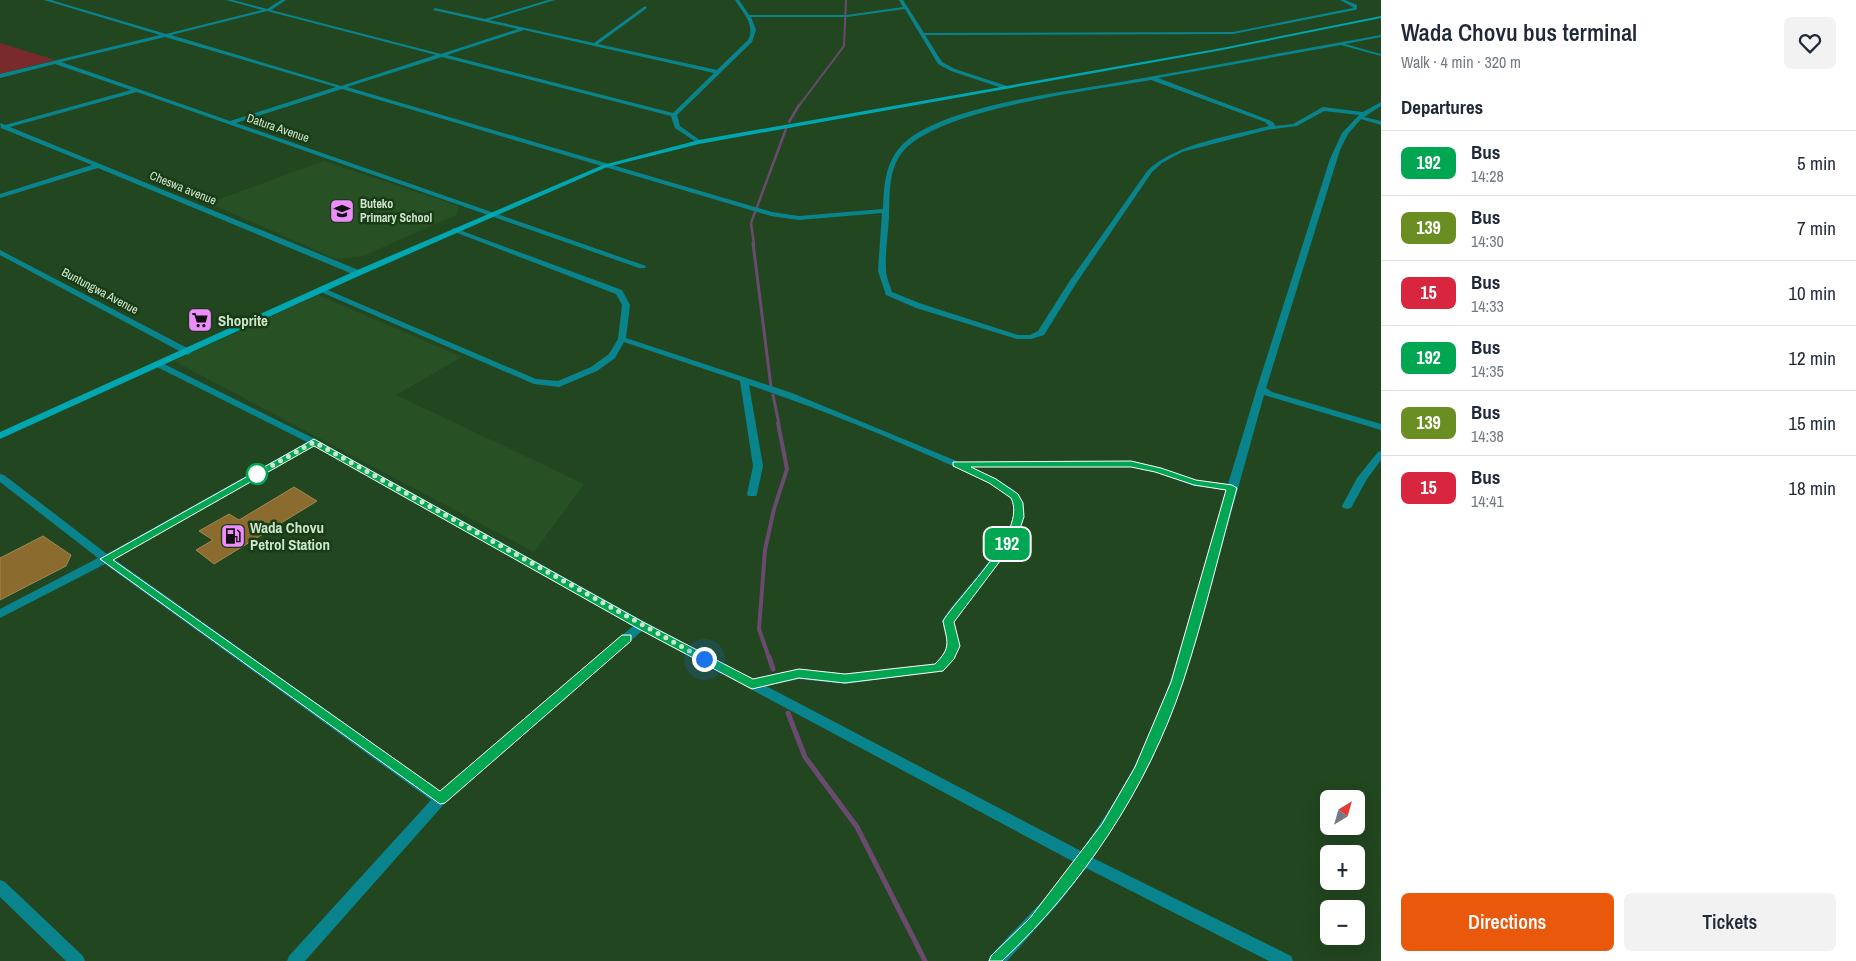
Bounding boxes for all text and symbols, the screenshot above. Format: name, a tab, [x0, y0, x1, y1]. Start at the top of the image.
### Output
text: Wada Chovu bus terminal	[1401, 16, 1637, 48]
button: heart	[1784, 17, 1836, 69]
text: Walk · 4 min · 320 m	[1401, 51, 1521, 73]
text: Departures	[1401, 94, 1483, 120]
street label: Datura Avenue	[245, 110, 311, 146]
text: Bus	[1471, 139, 1500, 165]
text: 192	[1416, 150, 1441, 175]
text: 5 min	[1797, 150, 1836, 176]
text: 14:28	[1471, 165, 1504, 187]
street label: Cheswa avenue	[147, 167, 219, 209]
place label: Buteko Primary School	[360, 196, 432, 226]
school or university icon: Buteko Primary School	[329, 198, 355, 224]
text: Bus	[1471, 204, 1500, 230]
text: 139	[1416, 215, 1441, 240]
text: 7 min	[1797, 215, 1836, 241]
text: 14:30	[1471, 230, 1504, 252]
street label: Buntungwa Avenue	[59, 264, 141, 318]
text: Bus	[1471, 269, 1500, 295]
text: 15	[1420, 280, 1437, 305]
text: 10 min	[1788, 280, 1836, 306]
text: 14:33	[1471, 295, 1504, 317]
supermarket icon: Shoprite	[187, 307, 213, 333]
place label: Shoprite	[218, 310, 268, 331]
text: Bus	[1471, 334, 1500, 360]
text: 192	[1416, 345, 1441, 370]
text: 12 min	[1788, 345, 1836, 371]
text: 14:35	[1471, 360, 1504, 382]
text: Bus	[1471, 399, 1500, 425]
text: 139	[1416, 410, 1441, 435]
text: 15 min	[1788, 410, 1836, 436]
text: 14:38	[1471, 425, 1504, 447]
unlabelled marker	[246, 463, 268, 485]
text: Bus	[1471, 464, 1500, 490]
text: 15	[1420, 475, 1437, 500]
text: 18 min	[1788, 475, 1836, 501]
text: 14:41	[1471, 490, 1504, 512]
place label: Wada Chovu Petrol Station	[250, 517, 330, 555]
fuel station icon: Wada Chovu Petrol Station	[220, 523, 246, 549]
line badge: 192	[978, 528, 1036, 560]
text: 192	[995, 531, 1019, 556]
your location	[692, 647, 717, 672]
north arrow	[1320, 790, 1365, 835]
map controls	[1320, 790, 1365, 945]
button: +	[1320, 845, 1365, 890]
button: Directions	[1401, 893, 1614, 951]
button: Tickets	[1624, 893, 1836, 951]
button: −	[1320, 900, 1365, 945]

